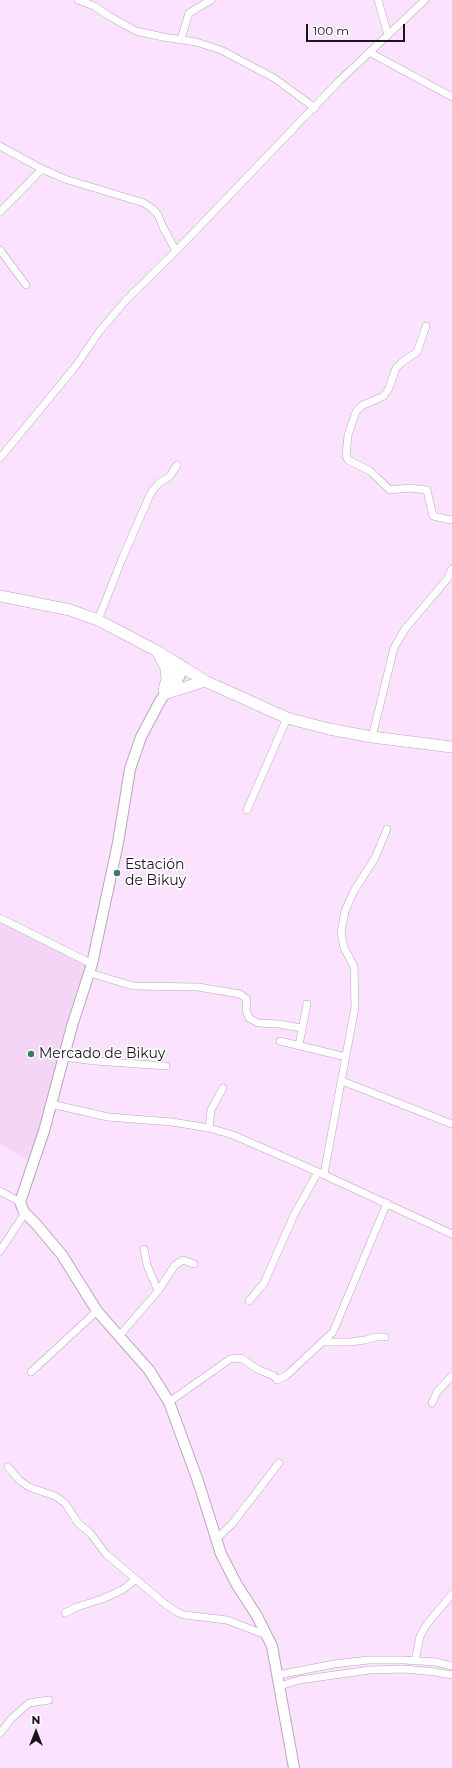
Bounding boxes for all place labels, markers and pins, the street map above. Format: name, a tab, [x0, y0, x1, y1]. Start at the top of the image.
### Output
place label: Estación de Bikuy	[125, 857, 186, 890]
marker: Estación de Bikuy	[112, 868, 122, 878]
place label: Mercado de Bikuy	[39, 1046, 165, 1062]
marker: Mercado de Bikuy	[26, 1049, 36, 1059]

